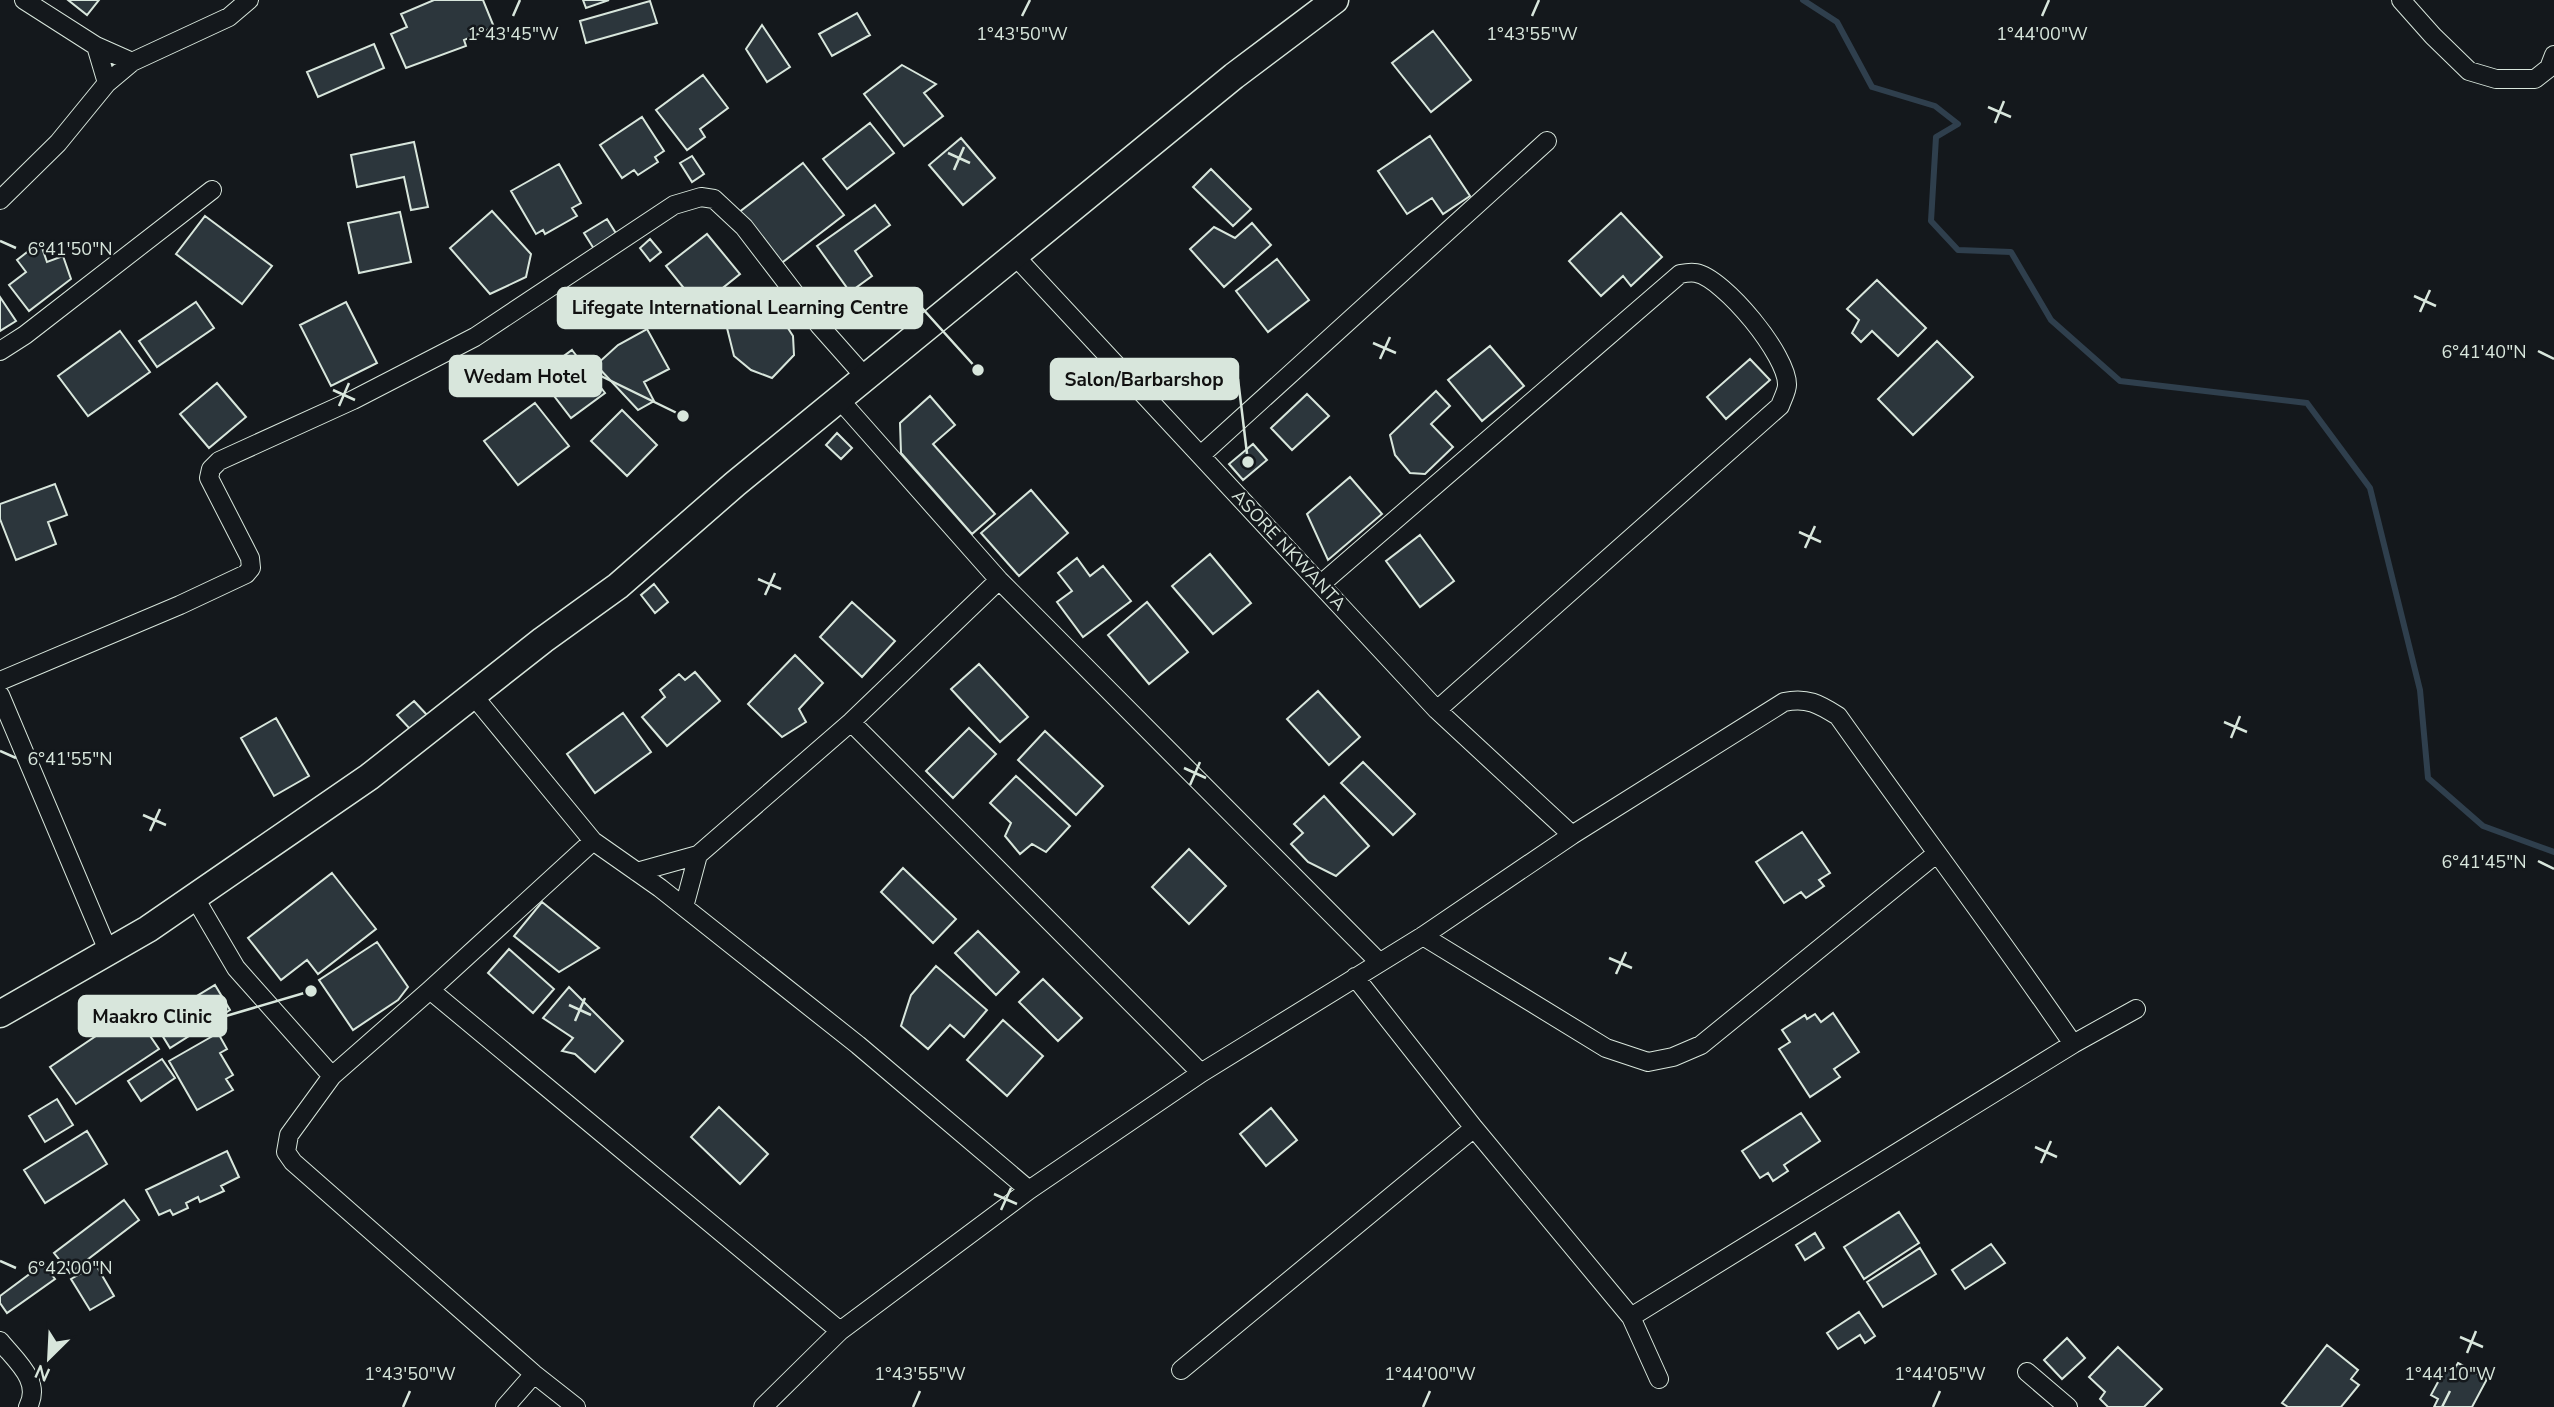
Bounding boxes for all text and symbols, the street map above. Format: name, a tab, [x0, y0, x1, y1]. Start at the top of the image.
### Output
text: 1°43'45"W	[467, 22, 559, 46]
text: 1°43'50"W	[976, 22, 1068, 46]
text: 1°43'55"W	[1486, 22, 1578, 46]
text: 1°44'00"W	[1996, 22, 2088, 46]
text: 6°41'50"N	[27, 237, 113, 261]
callout: Lifegate International Learning Centre	[558, 288, 922, 328]
text: Lifegate International Learning Centre	[572, 295, 908, 321]
text: 6°41'40"N	[2441, 340, 2527, 364]
callout: Wedam Hotel	[450, 356, 601, 396]
callout: Salon/Barbarshop	[1051, 359, 1238, 399]
text: Wedam Hotel	[464, 364, 586, 390]
text: Salon/Barbarshop	[1064, 367, 1224, 393]
street label: ASORE NKWANTA	[1227, 484, 1351, 616]
text: 6°41'55"N	[27, 747, 113, 771]
text: 6°41'45"N	[2441, 850, 2527, 874]
callout: Maakro Clinic	[79, 996, 226, 1036]
text: Maakro Clinic	[92, 1004, 212, 1030]
text: 6°42'00"N	[27, 1256, 113, 1280]
north arrow	[14, 1323, 84, 1393]
text: N	[31, 1358, 54, 1387]
text: 1°43'50"W	[364, 1362, 456, 1386]
text: 1°43'55"W	[874, 1362, 966, 1386]
text: 1°44'00"W	[1384, 1362, 1476, 1386]
text: 1°44'05"W	[1894, 1362, 1986, 1386]
text: 1°44'10"W	[2404, 1362, 2496, 1386]

